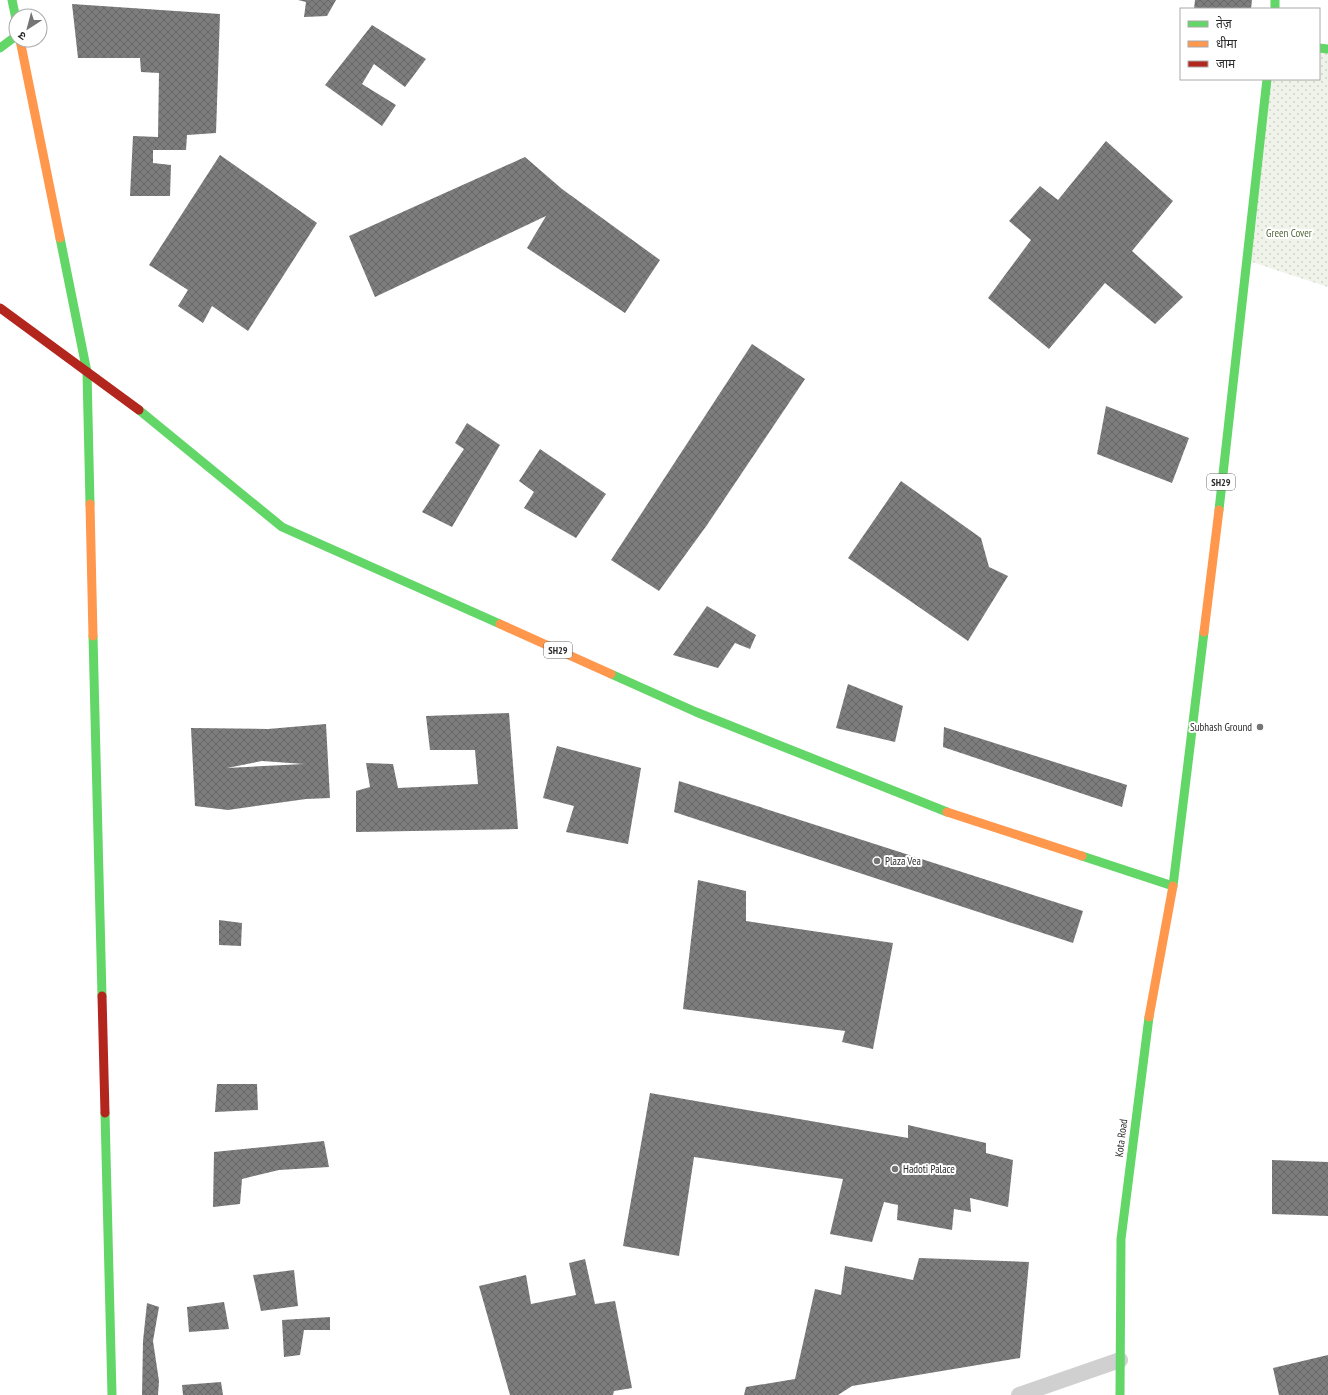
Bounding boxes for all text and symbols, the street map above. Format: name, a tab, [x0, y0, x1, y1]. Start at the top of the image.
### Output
north arrow	[8, 8, 48, 48]
legend	[1180, 8, 1320, 80]
text: तेज़	[1216, 16, 1233, 31]
text: उ	[15, 28, 29, 44]
text: धीमा	[1216, 36, 1238, 51]
text: जाम	[1216, 56, 1236, 71]
park label: Green Cover	[1266, 226, 1312, 240]
road number: SH29	[1207, 474, 1235, 490]
road number: SH29	[544, 642, 572, 658]
place label: Subhash Ground	[1190, 720, 1252, 734]
marker: Subhash Ground	[1255, 722, 1265, 732]
place label: Plaza Vea	[885, 854, 921, 868]
marker: Plaza Vea	[872, 856, 882, 866]
street label: Kota Road	[1112, 1118, 1130, 1158]
place label: Hadoti Palace	[903, 1162, 955, 1176]
marker: Hadoti Palace	[890, 1164, 900, 1174]

